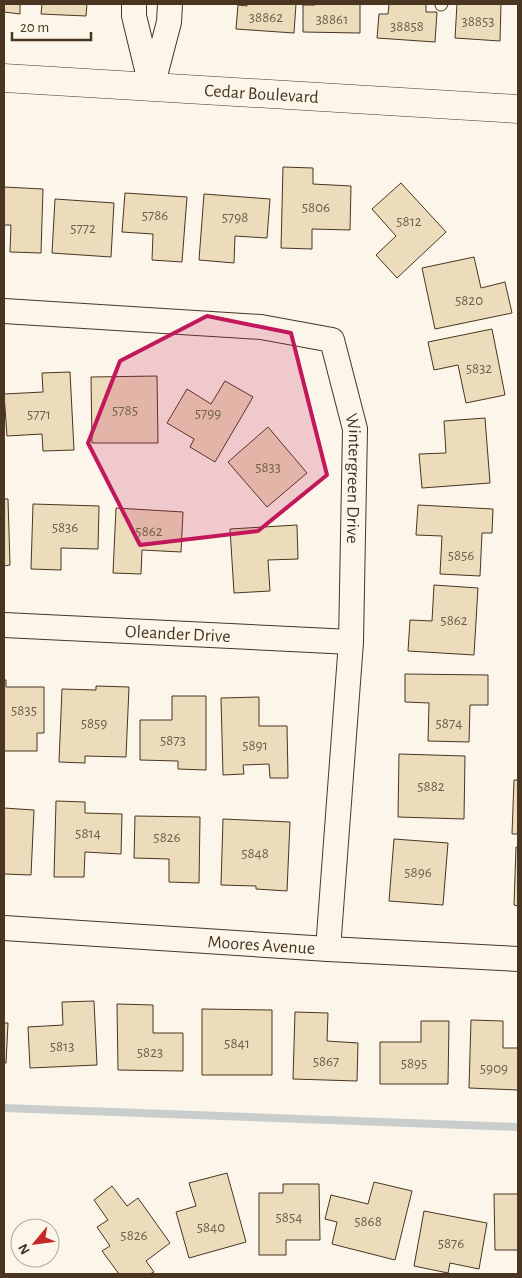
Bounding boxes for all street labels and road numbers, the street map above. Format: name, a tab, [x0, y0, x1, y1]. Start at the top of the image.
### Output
street label: Cedar Boulevard	[204, 82, 319, 107]
street label: Wintergreen Drive	[341, 412, 363, 544]
street label: Oleander Drive	[125, 623, 231, 646]
street label: Moores Avenue	[207, 933, 316, 958]

